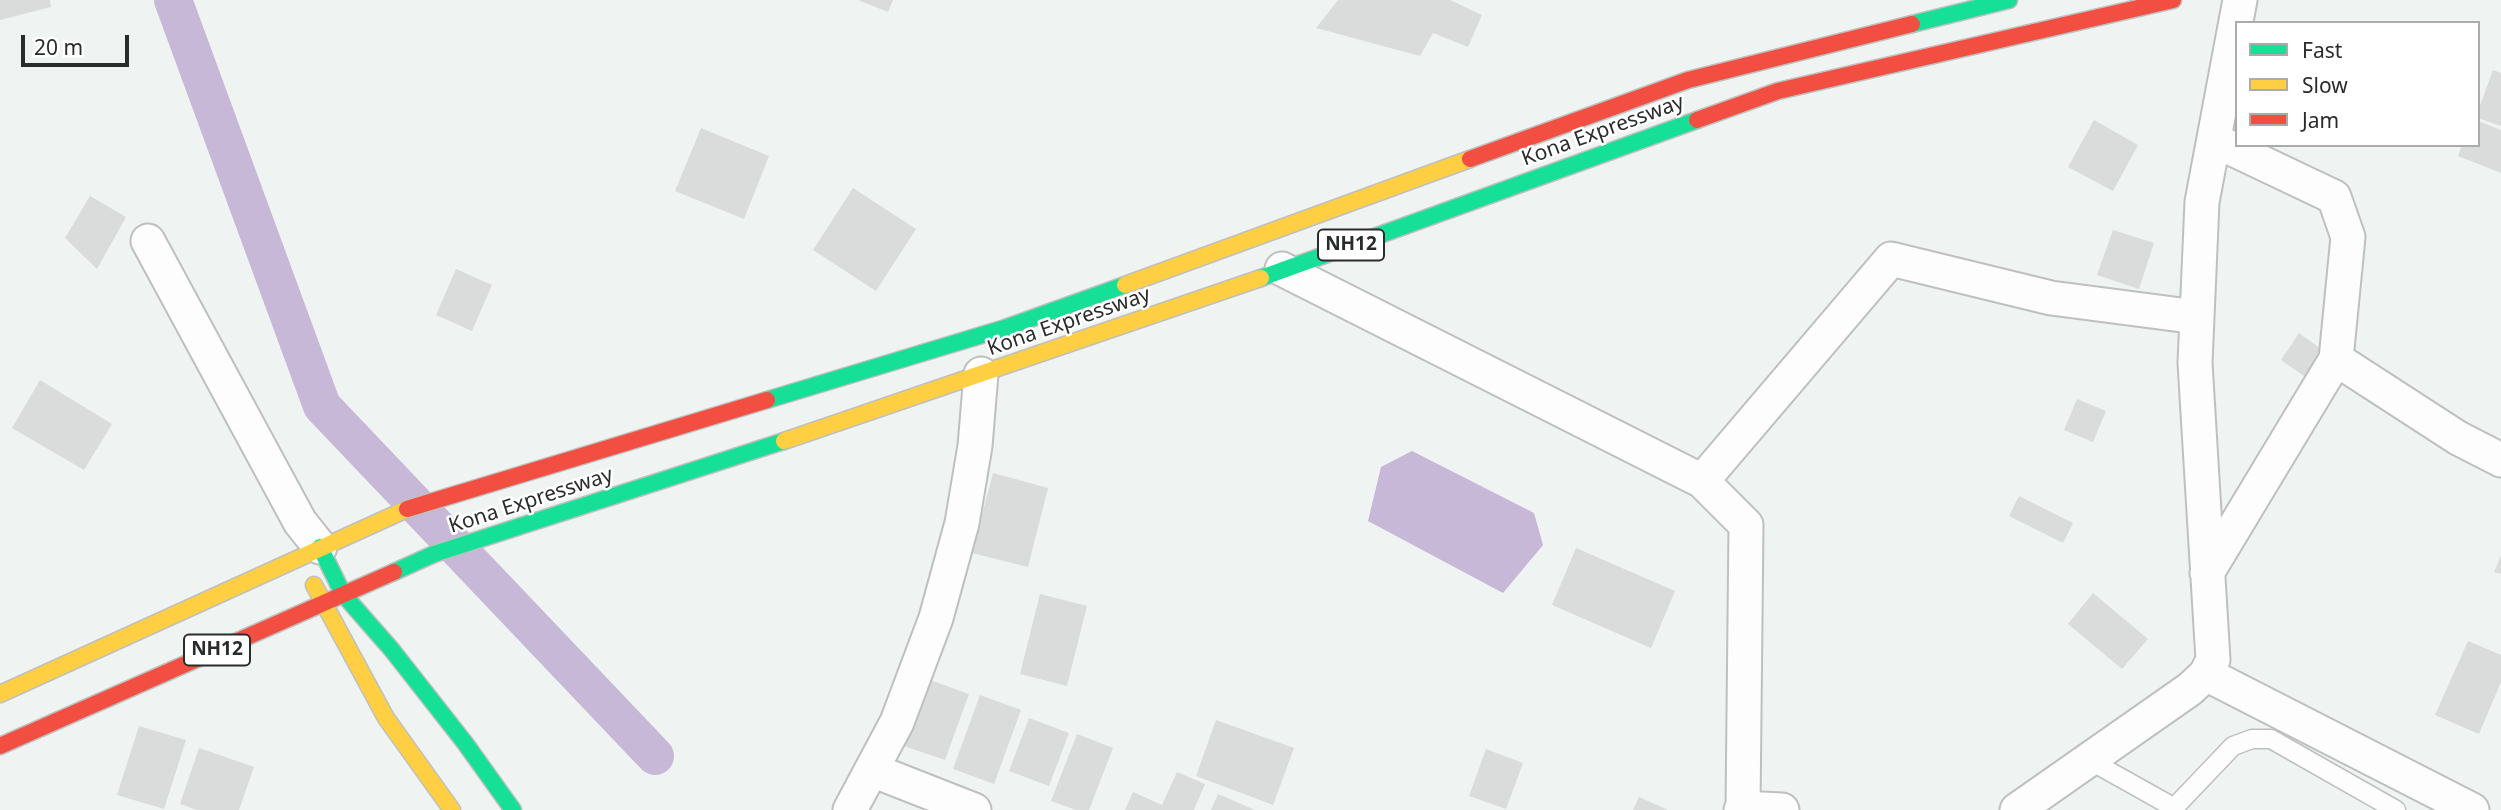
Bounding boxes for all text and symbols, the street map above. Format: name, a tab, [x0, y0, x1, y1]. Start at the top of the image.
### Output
scale bar	[24, 21, 133, 65]
legend	[2235, 21, 2480, 147]
text: 20 m	[34, 33, 83, 61]
text: Fast	[2302, 36, 2342, 64]
text: Slow	[2302, 71, 2348, 99]
street label: Kona Expressway	[1518, 90, 1688, 172]
text: Jam	[2302, 106, 2339, 134]
road number: NH12	[1318, 230, 1384, 260]
street label: Kona Expressway	[984, 282, 1154, 362]
street label: Kona Expressway	[446, 463, 616, 539]
road number: NH12	[184, 635, 250, 666]

